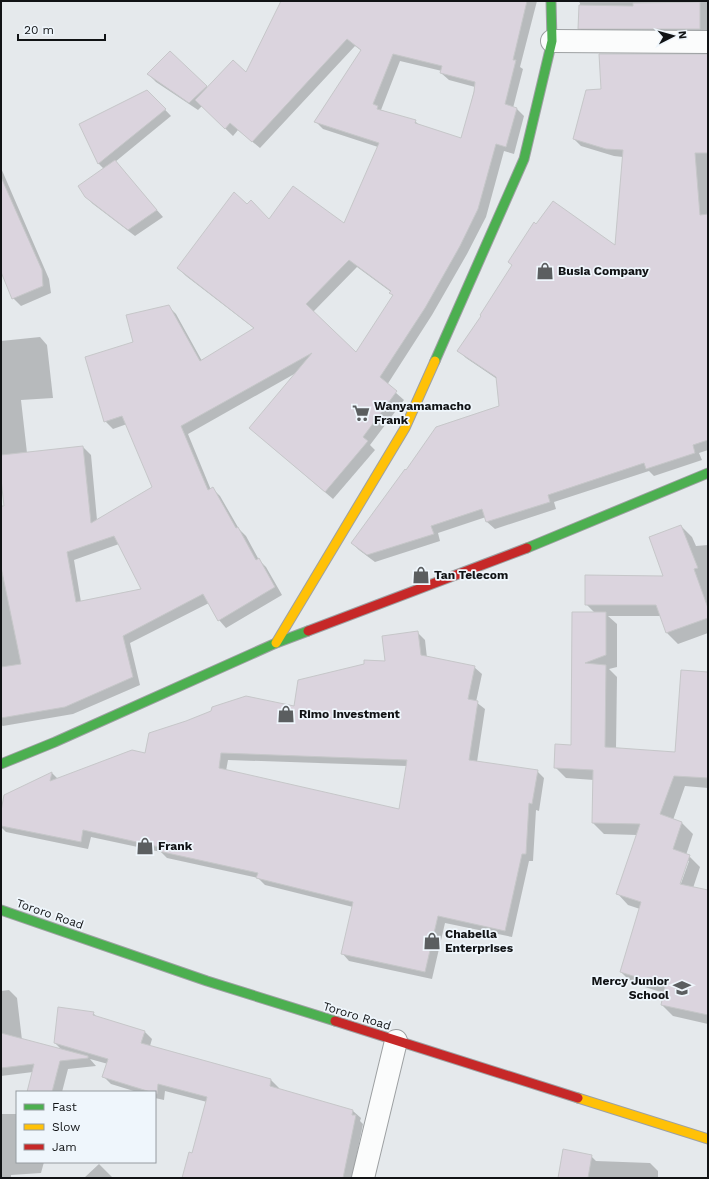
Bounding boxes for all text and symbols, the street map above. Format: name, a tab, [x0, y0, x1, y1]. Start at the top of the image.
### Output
scale bar	[18, 16, 105, 42]
north arrow	[653, 16, 693, 56]
text: 20 m	[24, 23, 54, 37]
text: N	[676, 30, 689, 40]
shop icon: Busia Company	[535, 261, 555, 281]
place label: Busia Company	[558, 264, 649, 278]
place label: Wanyamamacho Frank	[374, 399, 471, 427]
supermarket icon: Wanyamamacho Frank	[351, 403, 371, 423]
shop icon: Tan Telecom	[411, 565, 431, 585]
place label: Tan Telecom	[434, 568, 508, 582]
shop icon: Rimo Investment	[276, 704, 296, 724]
place label: Rimo Investment	[299, 707, 401, 721]
shop icon: Frank	[135, 836, 155, 856]
place label: Frank	[158, 839, 193, 853]
street label: Tororo Road	[14, 896, 86, 932]
place label: Chabella Enterprises	[445, 927, 514, 955]
shop icon: Chabella Enterprises	[422, 931, 442, 951]
place label: Mercy Junior School	[592, 974, 670, 1002]
school or university icon: Mercy Junior School	[672, 978, 692, 998]
street label: Tororo Road	[321, 999, 393, 1033]
legend	[16, 1091, 156, 1163]
text: Fast	[52, 1100, 77, 1114]
text: Slow	[52, 1120, 80, 1134]
text: Jam	[52, 1140, 77, 1154]

